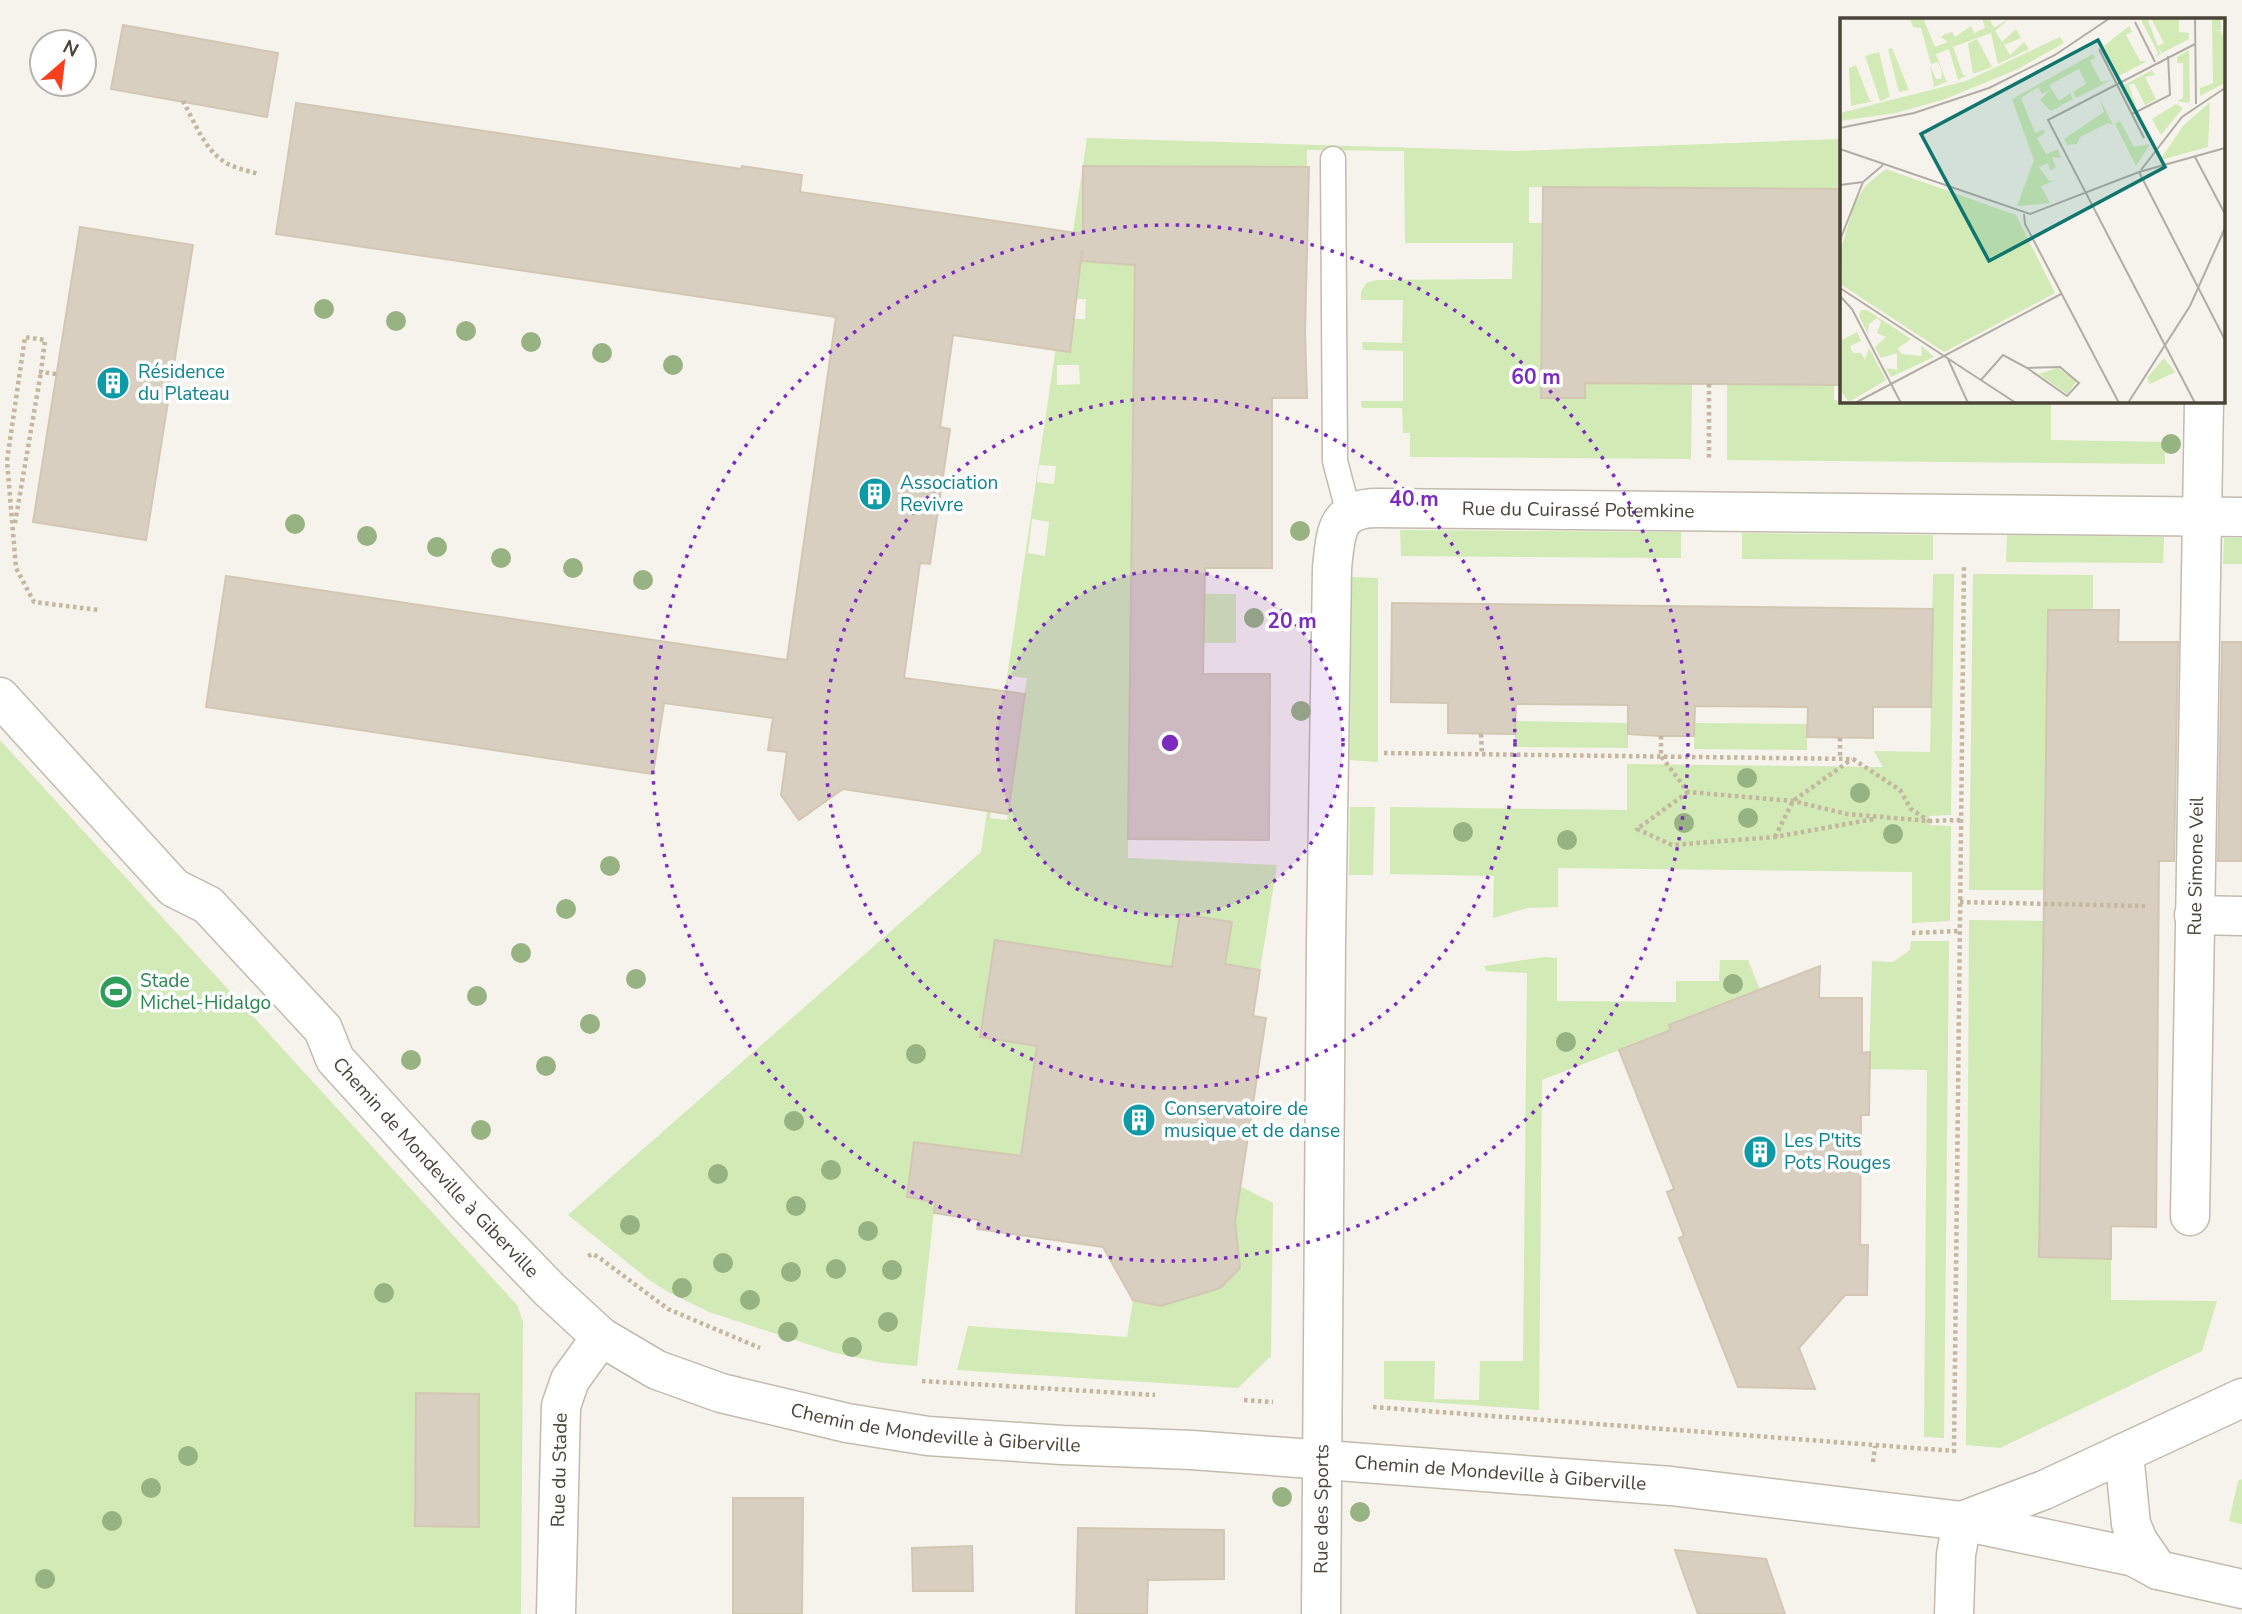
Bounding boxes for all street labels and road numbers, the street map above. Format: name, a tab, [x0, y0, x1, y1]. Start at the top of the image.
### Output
street label: Rue du Cuirassé Potemkine	[1462, 496, 1695, 524]
street label: Rue Simone Veil	[2182, 796, 2210, 936]
street label: Chemin de Mondeville à Giberville	[327, 1052, 545, 1284]
street label: Chemin de Mondeville à Giberville	[788, 1397, 1081, 1459]
street label: Rue du Stade	[545, 1412, 574, 1528]
street label: Rue des Sports	[1308, 1444, 1335, 1574]
street label: Chemin de Mondeville à Giberville	[1354, 1449, 1647, 1497]

